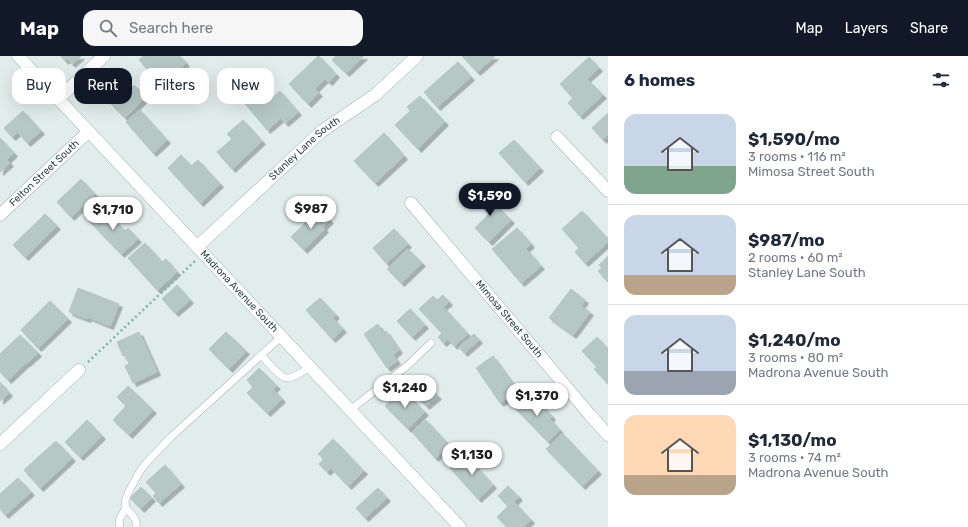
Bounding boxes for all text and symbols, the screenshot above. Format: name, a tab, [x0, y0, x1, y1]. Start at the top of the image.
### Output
search box	[83, 10, 363, 46]
text: Map	[20, 17, 59, 40]
icon: search	[97, 17, 119, 39]
text: Search here	[129, 19, 213, 37]
text: Map	[796, 20, 823, 37]
text: Layers	[845, 20, 888, 37]
text: Share	[910, 20, 948, 37]
chip: Buy	[12, 68, 66, 104]
chip: Rent	[74, 68, 132, 104]
chip: Filters	[140, 68, 209, 104]
chip: New	[217, 68, 274, 104]
icon: filters	[930, 69, 952, 91]
text: 6 homes	[624, 70, 695, 90]
street label: Stanley Lane South	[267, 114, 343, 183]
text: $1,590/mo	[748, 129, 840, 149]
icon: home	[656, 130, 704, 178]
street label: Felton Street South	[7, 137, 82, 209]
text: 3 rooms · 116 m²	[748, 149, 846, 164]
text: Mimosa Street South	[748, 164, 875, 179]
pin: $1,590	[457, 183, 523, 217]
text: $1,590	[468, 188, 512, 203]
pin: $987	[287, 196, 335, 230]
pin: $1,710	[80, 197, 146, 231]
text: $987	[294, 201, 328, 216]
text: $1,710	[92, 202, 134, 217]
text: $987/mo	[748, 230, 825, 250]
icon: home	[656, 231, 704, 279]
street label: Madrona Avenue South	[198, 248, 280, 335]
text: 2 rooms · 60 m²	[748, 250, 843, 265]
text: Stanley Lane South	[748, 265, 866, 280]
street label: Mimosa Street South	[473, 278, 545, 360]
text: $1,240/mo	[748, 330, 841, 350]
icon: home	[656, 331, 704, 379]
text: 3 rooms · 80 m²	[748, 350, 843, 365]
text: Madrona Avenue South	[748, 365, 889, 380]
pin: $1,240	[372, 375, 438, 409]
text: $1,240	[383, 380, 427, 395]
pin: $1,370	[504, 383, 570, 417]
text: $1,370	[515, 388, 559, 403]
text: $1,130/mo	[748, 430, 837, 450]
icon: home	[656, 431, 704, 479]
pin: $1,130	[439, 442, 505, 476]
text: $1,130	[451, 447, 493, 462]
text: 3 rooms · 74 m²	[748, 450, 841, 465]
text: Madrona Avenue South	[748, 465, 889, 480]

